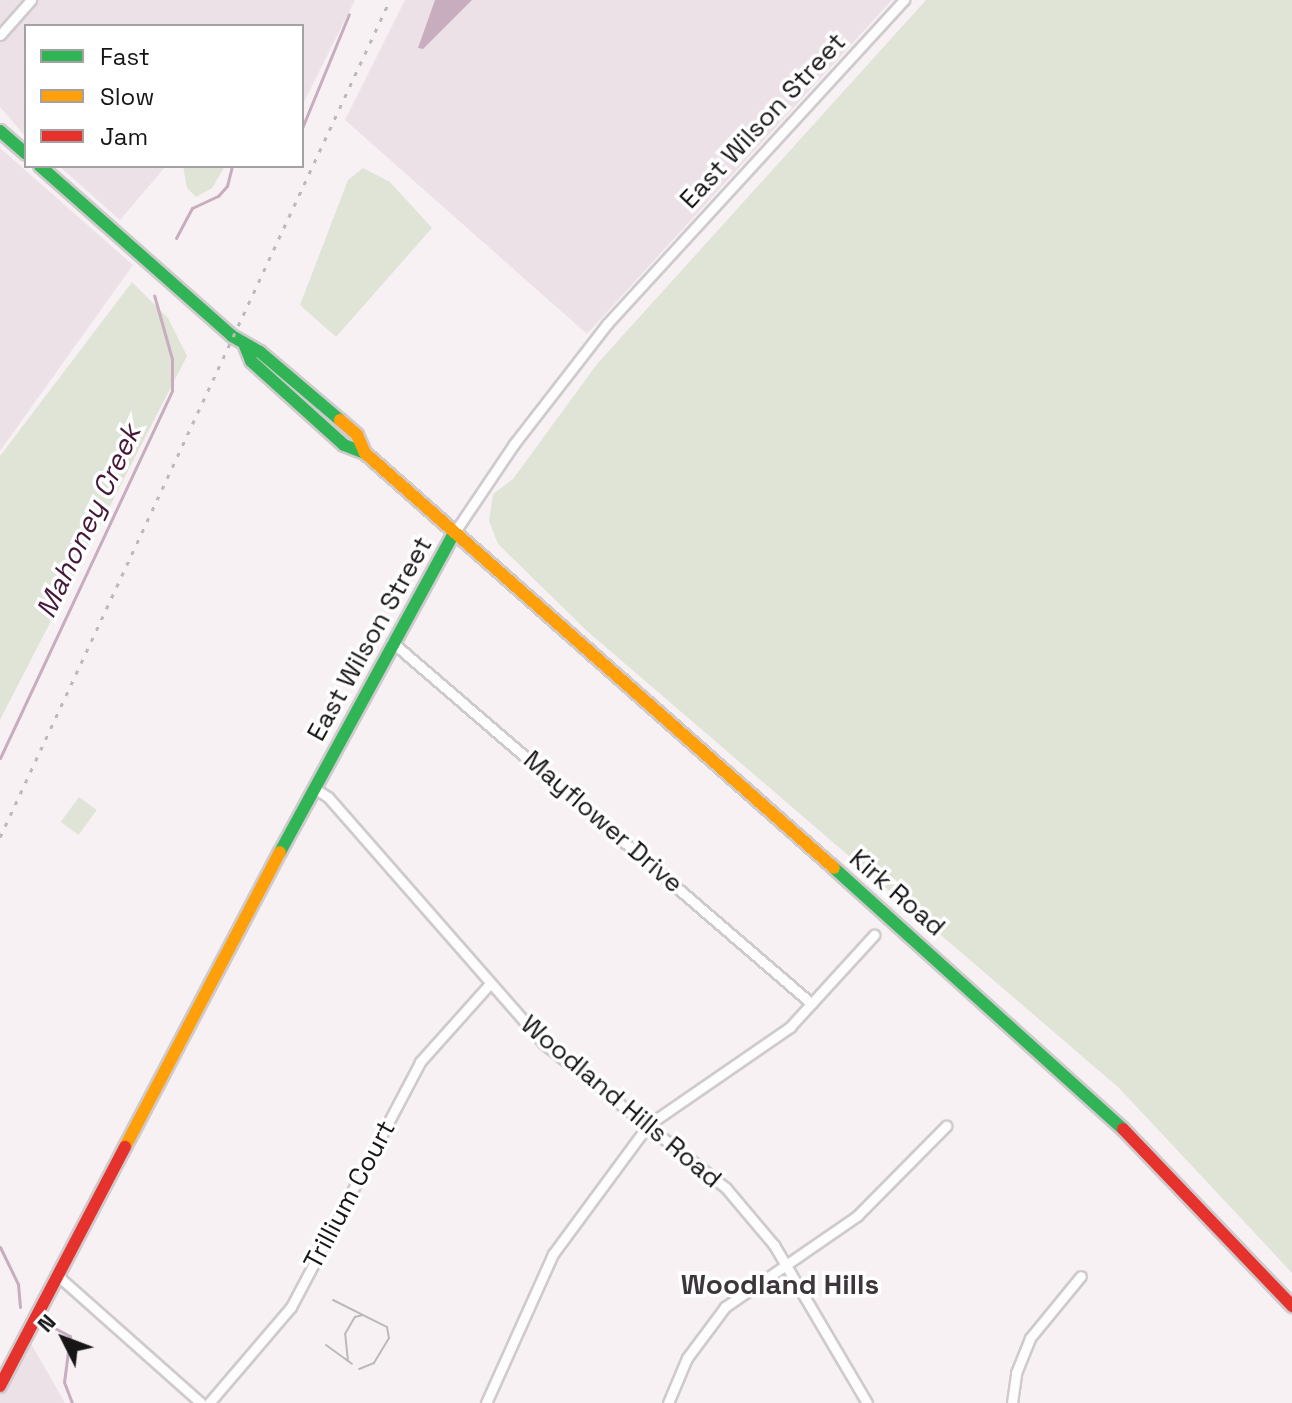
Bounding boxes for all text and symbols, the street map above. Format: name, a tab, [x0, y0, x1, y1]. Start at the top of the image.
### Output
legend	[24, 24, 304, 168]
street label: East Wilson Street	[674, 27, 852, 215]
text: Fast	[100, 41, 150, 72]
text: Slow	[100, 81, 154, 112]
text: Jam	[100, 121, 148, 152]
water label: Mahoney Creek	[29, 419, 147, 623]
street label: East Wilson Street	[301, 531, 439, 747]
street label: Mayflower Drive	[517, 744, 689, 900]
street label: Kirk Road	[843, 843, 951, 943]
street label: Woodland Hills Road	[514, 1009, 728, 1195]
street label: Trillium Court	[298, 1115, 402, 1275]
district label: Woodland Hills	[681, 1267, 879, 1301]
north arrow	[24, 1299, 104, 1379]
text: N	[31, 1308, 62, 1338]

